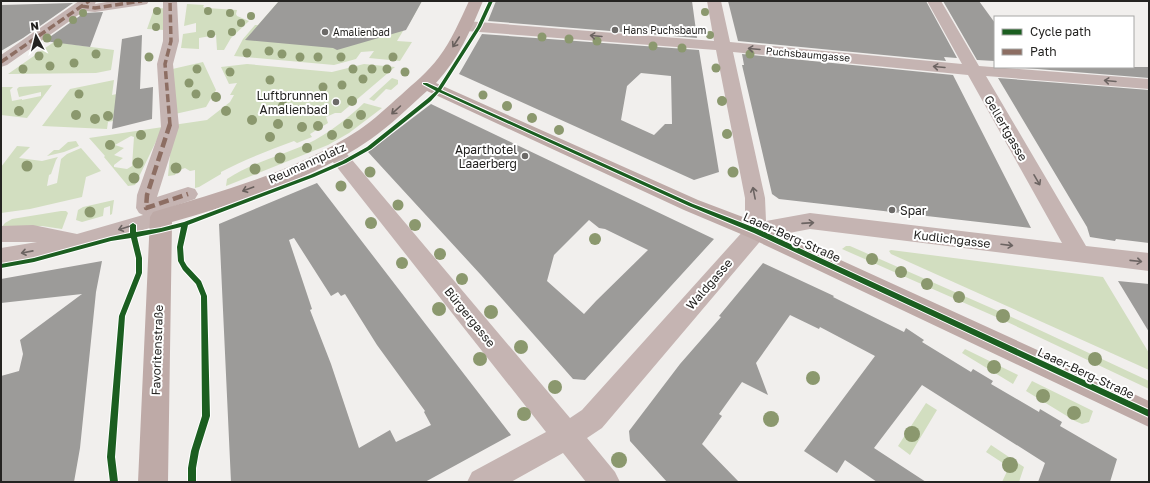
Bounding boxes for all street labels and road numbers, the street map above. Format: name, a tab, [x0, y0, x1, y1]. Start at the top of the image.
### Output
street label: Puchsbaumgasse	[765, 44, 851, 64]
street label: Gellertgasse	[981, 92, 1031, 164]
street label: Reumannplatz	[266, 139, 348, 187]
street label: Laaer-Berg-Straße	[741, 209, 843, 265]
street label: Kudlichgasse	[913, 227, 991, 251]
street label: Waldgasse	[683, 255, 735, 313]
street label: Bürgergasse	[441, 284, 499, 350]
street label: Favoritenstraße	[148, 304, 166, 396]
street label: Laaer-Berg-Straße	[1035, 344, 1137, 402]

